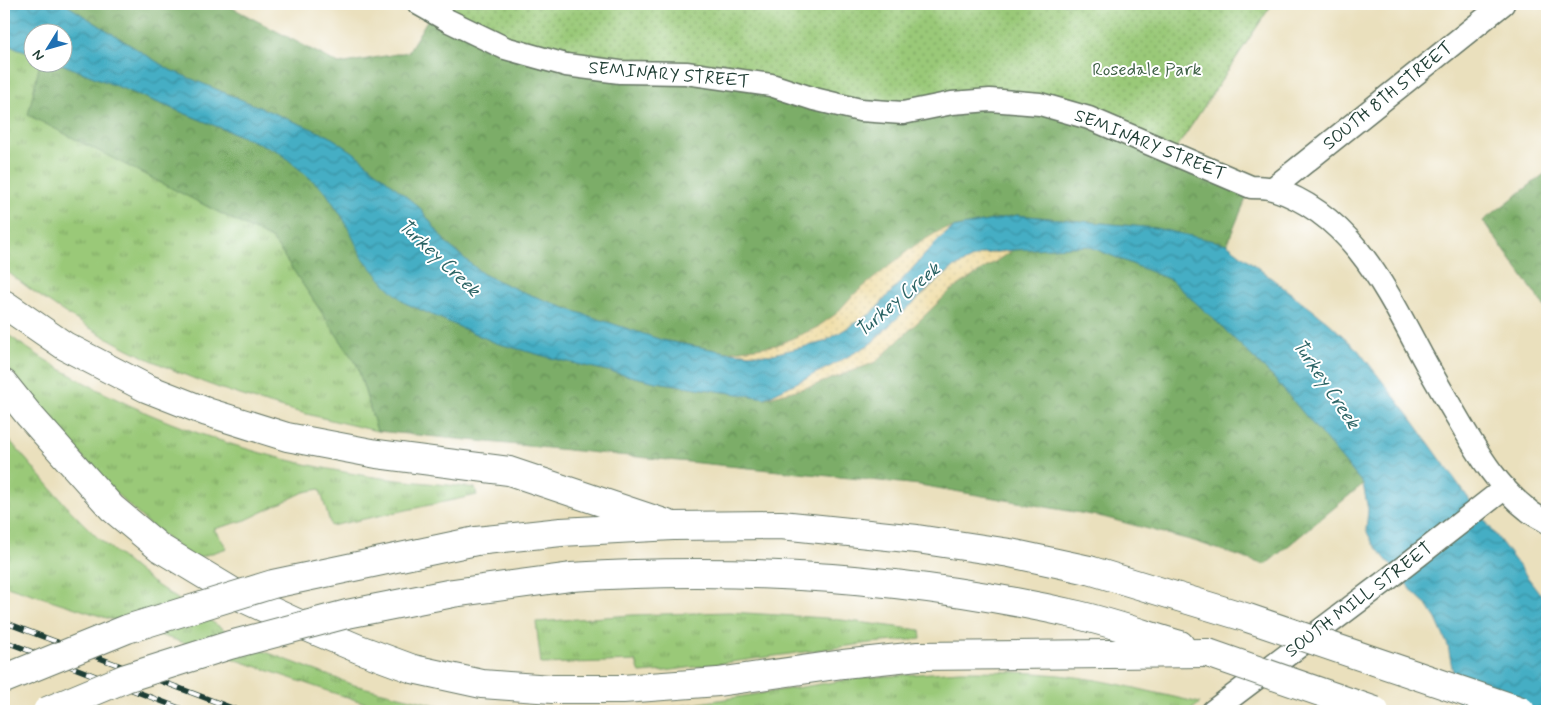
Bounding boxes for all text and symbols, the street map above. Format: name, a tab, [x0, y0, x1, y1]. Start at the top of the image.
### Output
north arrow	[22, 22, 72, 72]
street label: SOUTH 8TH STREET	[1318, 36, 1458, 156]
text: N	[28, 46, 48, 64]
street label: SEMINARY STREET	[587, 56, 751, 94]
park label: Rosedale Park	[1092, 58, 1202, 82]
street label: SEMINARY STREET	[1071, 104, 1229, 186]
water label: Turkey Creek	[393, 214, 486, 303]
water label: Turkey Creek	[850, 256, 947, 343]
water label: Turkey Creek	[1287, 334, 1366, 435]
street label: SOUTH MILL STREET	[1280, 537, 1438, 663]

